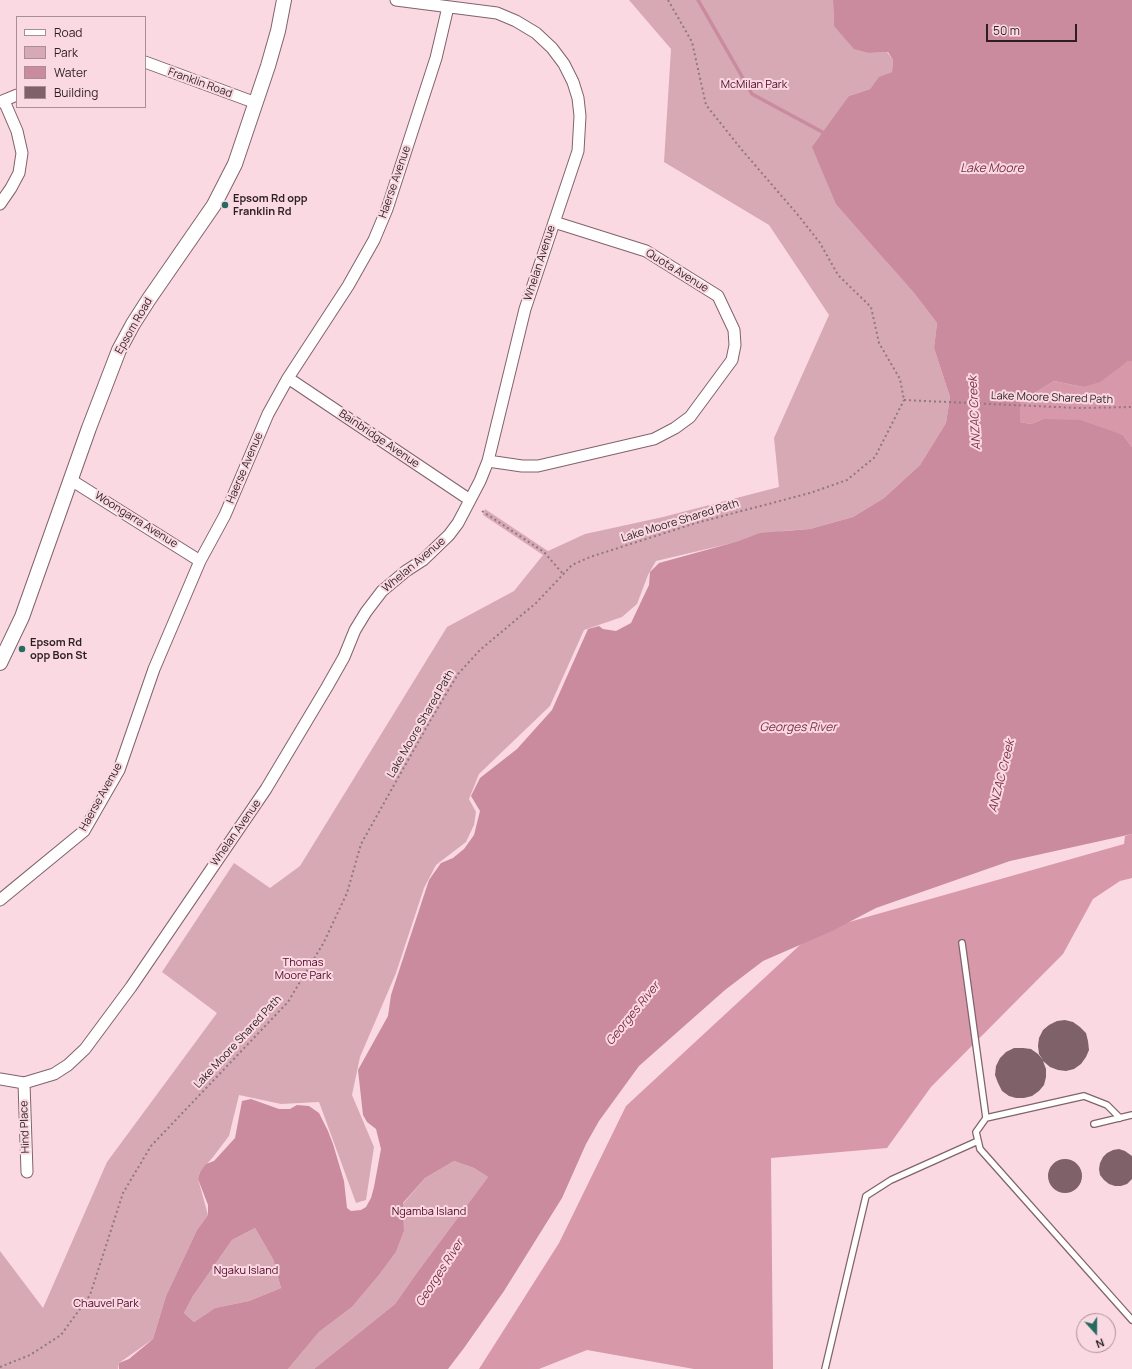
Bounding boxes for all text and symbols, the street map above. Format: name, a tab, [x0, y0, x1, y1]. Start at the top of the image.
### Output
legend	[16, 16, 146, 108]
scale bar	[988, 16, 1079, 42]
text: 50 m	[993, 22, 1020, 39]
text: Road	[54, 24, 82, 41]
text: Park	[54, 44, 78, 61]
text: Water	[54, 64, 87, 81]
street label: Franklin Road	[166, 65, 234, 101]
park label: McMilan Park	[721, 78, 787, 92]
text: Building	[54, 84, 98, 101]
street label: Haerse Avenue	[376, 144, 414, 220]
water label: Lake Moore	[960, 162, 1024, 176]
place label: Epsom Rd opp Franklin Rd	[233, 192, 308, 218]
marker: Epsom Rd opp Franklin Rd	[220, 200, 230, 210]
street label: Whelan Avenue	[522, 224, 558, 302]
street label: Quota Avenue	[643, 246, 711, 296]
street label: Epsom Road	[113, 296, 155, 356]
water label: ANZAC Creek	[966, 376, 984, 450]
street label: Lake Moore Shared Path	[991, 389, 1113, 407]
street label: Bainbridge Avenue	[336, 407, 422, 471]
street label: Haerse Avenue	[224, 430, 266, 506]
street label: Woongarra Avenue	[92, 489, 180, 551]
street label: Lake Moore Shared Path	[620, 497, 740, 545]
street label: Whelan Avenue	[380, 535, 448, 595]
place label: Epsom Rd opp Bon St	[30, 636, 87, 662]
marker: Epsom Rd opp Bon St	[17, 644, 27, 654]
street label: Lake Moore Shared Path	[385, 668, 457, 780]
water label: Georges River	[759, 721, 837, 735]
water label: ANZAC Creek	[986, 738, 1018, 814]
street label: Haerse Avenue	[77, 761, 125, 833]
street label: Whelan Avenue	[208, 797, 264, 869]
park label: Thomas Moore Park	[275, 956, 331, 982]
water label: Georges River	[603, 980, 663, 1048]
street label: Lake Moore Shared Path	[191, 993, 285, 1091]
street label: Hind Place	[17, 1100, 33, 1154]
park label: Ngamba Island	[392, 1205, 466, 1219]
water label: Georges River	[413, 1237, 467, 1309]
park label: Ngaku Island	[214, 1264, 278, 1278]
park label: Chauvel Park	[73, 1297, 139, 1311]
north arrow	[1076, 1313, 1116, 1353]
text: N	[1094, 1335, 1106, 1352]

